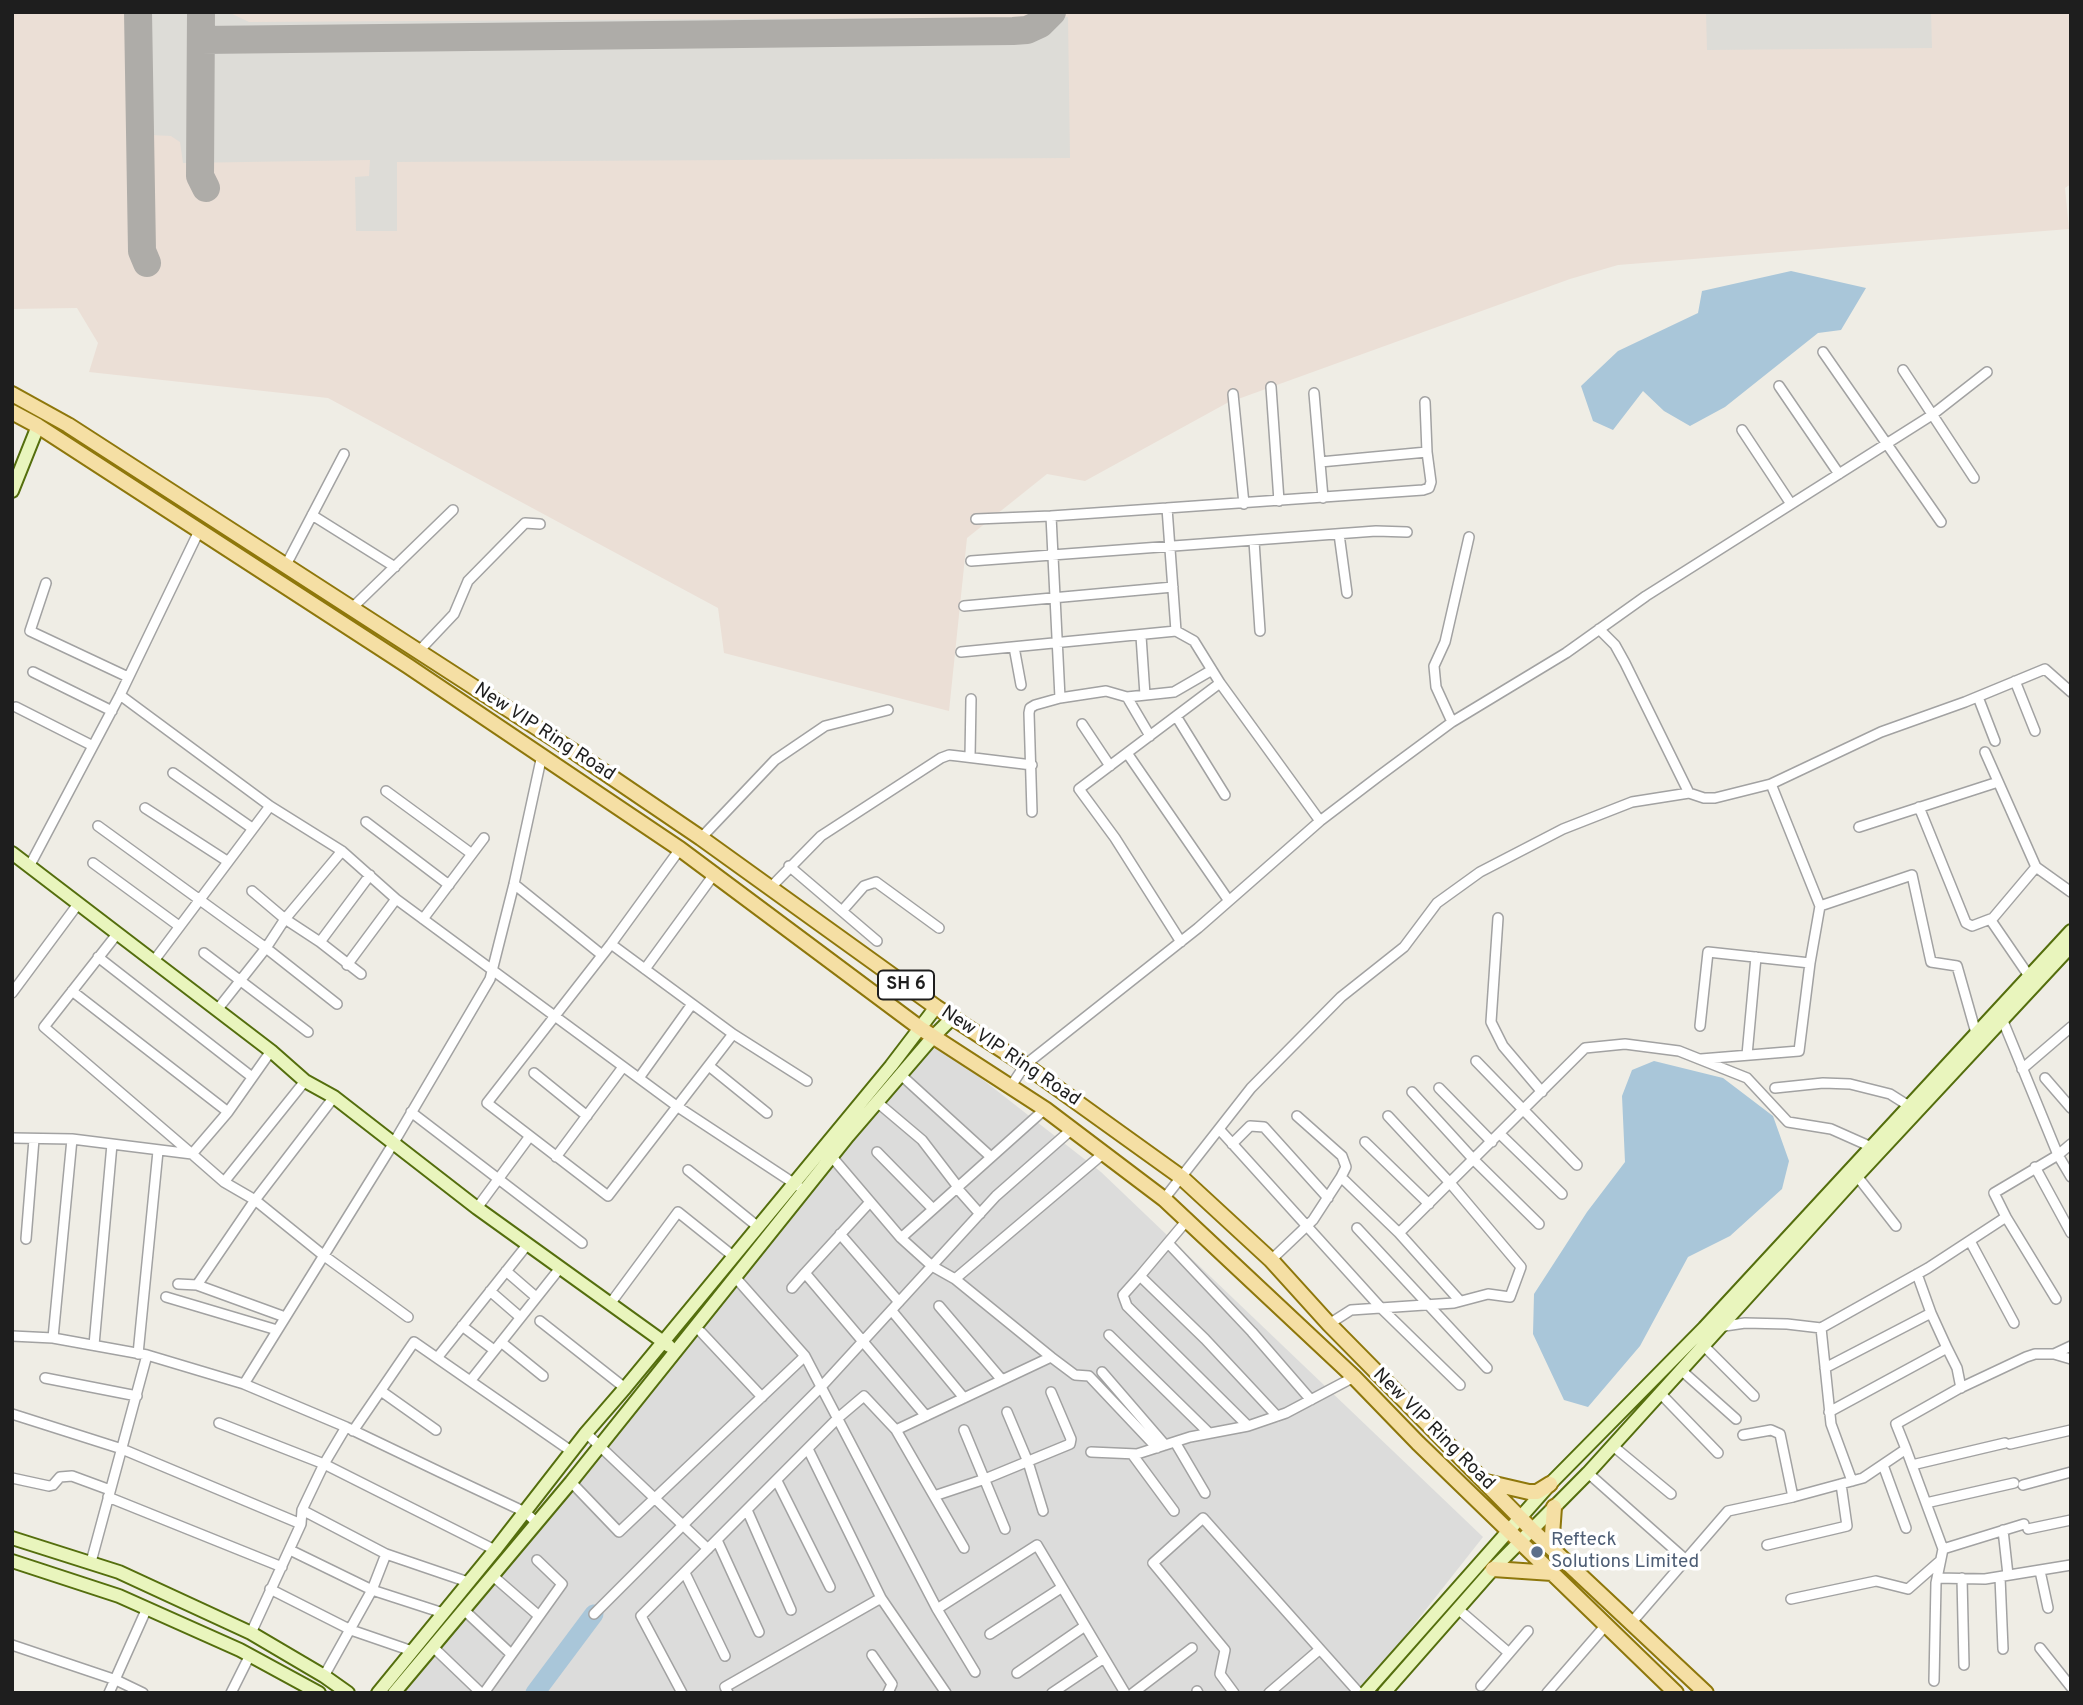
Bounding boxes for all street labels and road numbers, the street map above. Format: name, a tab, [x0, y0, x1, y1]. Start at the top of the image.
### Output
street label: New VIP Ring Road	[469, 679, 619, 787]
road number: SH 6	[878, 970, 934, 1000]
street label: New VIP Ring Road	[936, 1002, 1084, 1112]
street label: New VIP Ring Road	[1367, 1364, 1499, 1496]

